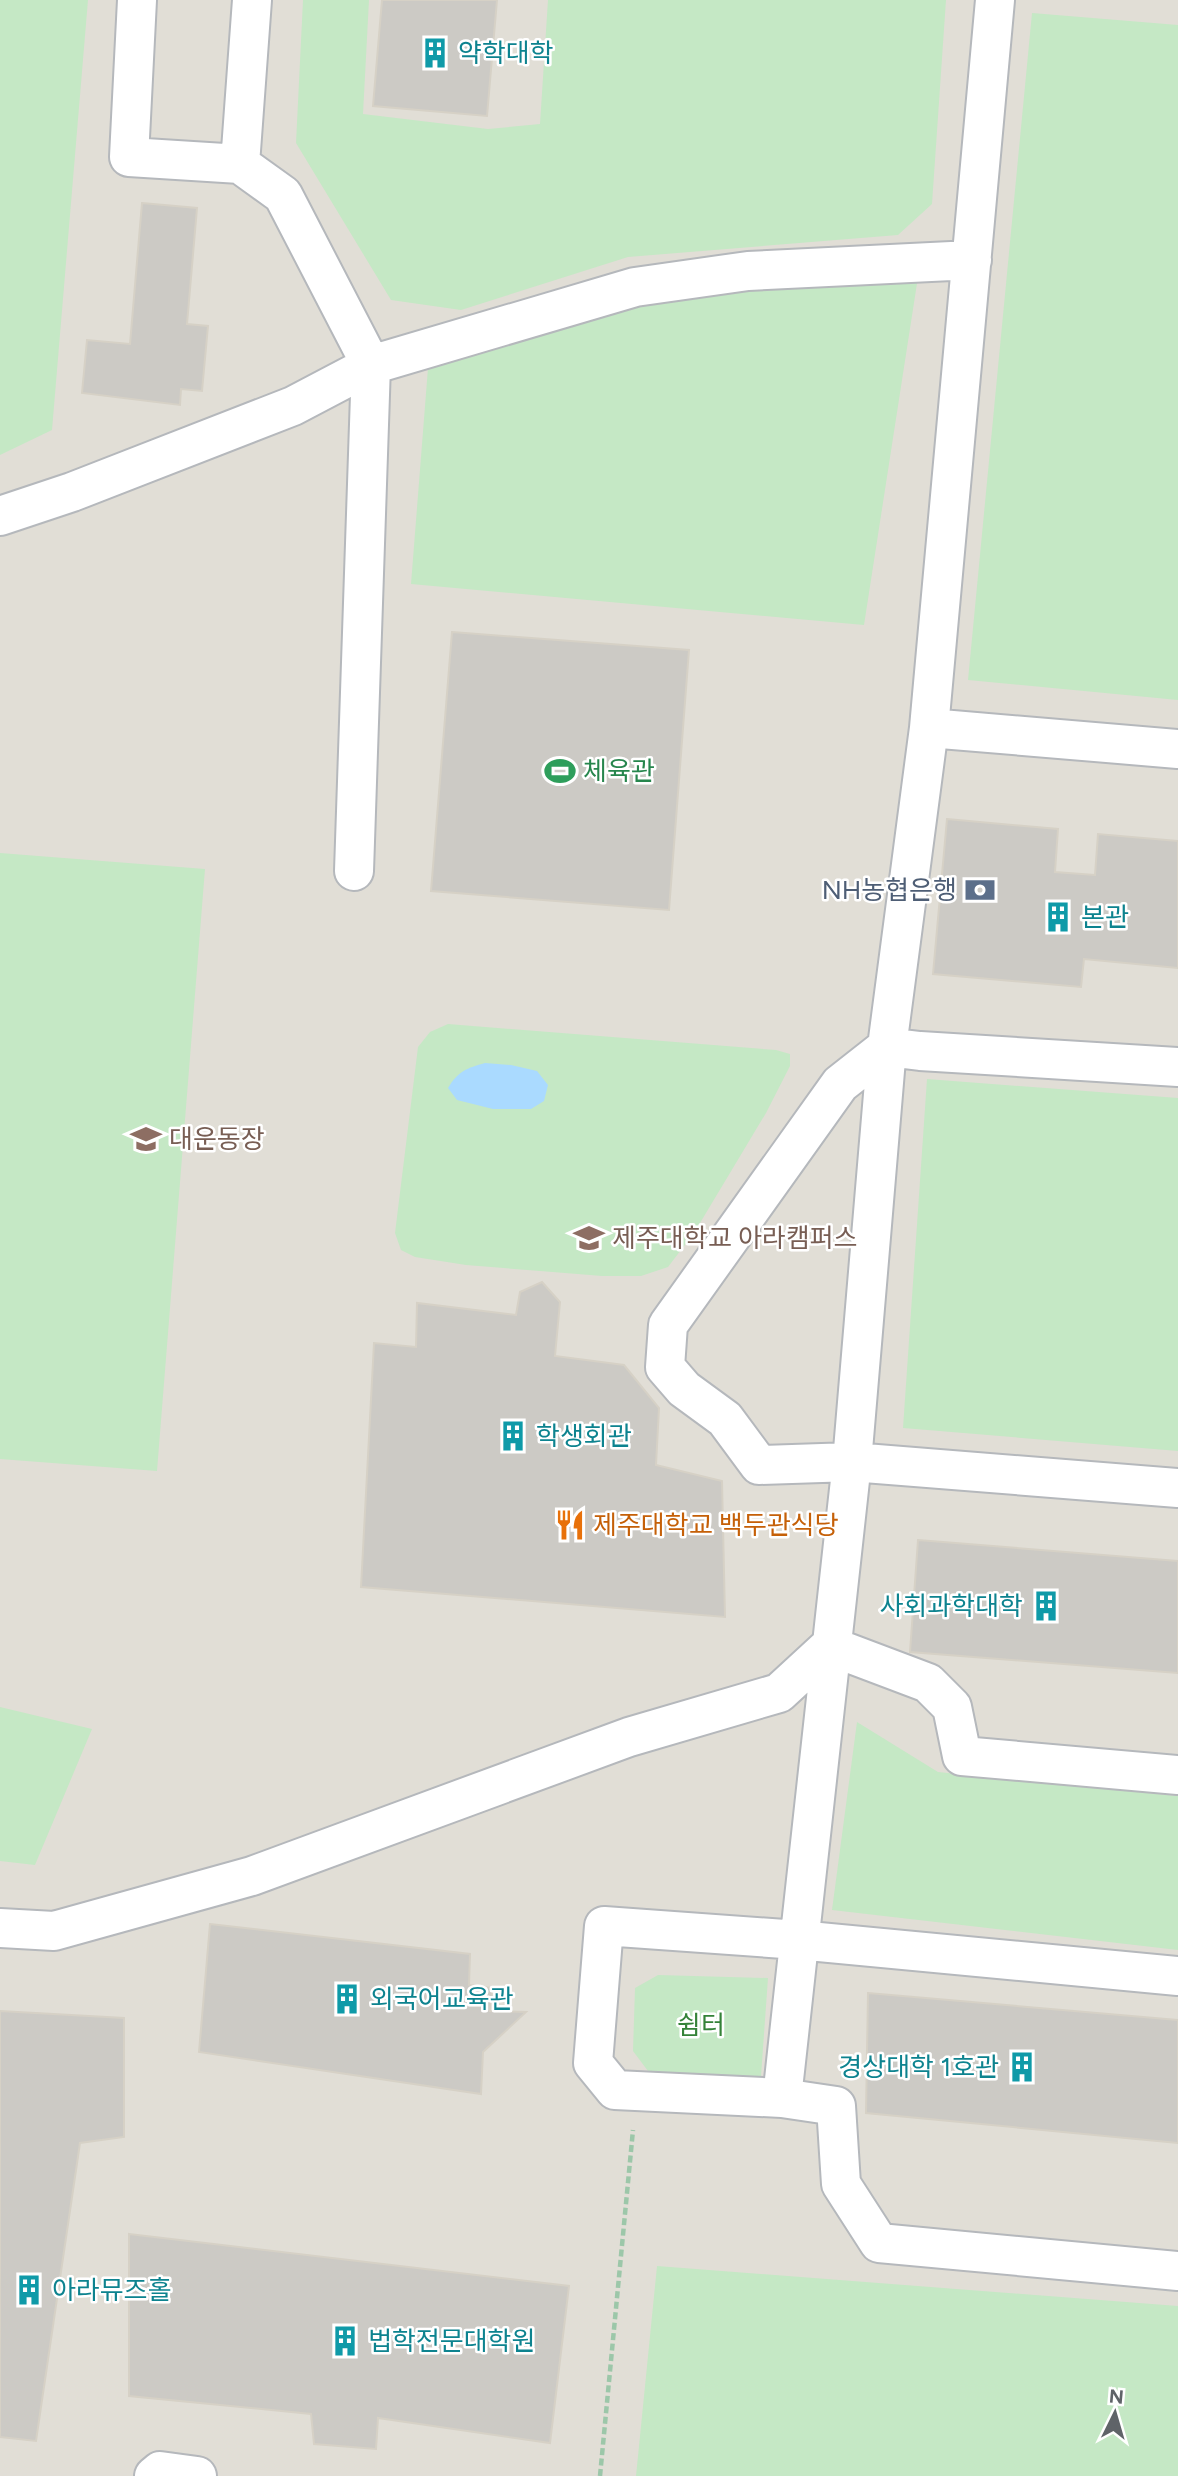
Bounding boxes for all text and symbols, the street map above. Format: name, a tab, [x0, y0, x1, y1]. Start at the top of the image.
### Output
building icon: 약학대학	[418, 36, 452, 70]
place label: 약학대학	[458, 37, 554, 69]
sports icon: 체육관	[543, 754, 577, 788]
place label: 체육관	[583, 755, 655, 787]
bank icon: NH농협은행	[963, 873, 997, 907]
place label: NH농협은행	[822, 874, 957, 906]
building icon: 본관	[1041, 900, 1075, 934]
place label: 본관	[1081, 901, 1129, 933]
school or university icon: 대운동장	[129, 1122, 163, 1156]
place label: 대운동장	[169, 1123, 265, 1155]
school or university icon: 제주대학교 아라캠퍼스	[572, 1221, 606, 1255]
place label: 제주대학교 아라캠퍼스	[612, 1222, 858, 1254]
building icon: 학생회관	[496, 1419, 530, 1453]
place label: 학생회관	[536, 1420, 632, 1452]
restaurant icon: 제주대학교 백두관식당	[553, 1508, 587, 1542]
place label: 제주대학교 백두관식당	[593, 1509, 839, 1541]
building icon: 사회과학대학	[1029, 1589, 1063, 1623]
place label: 사회과학대학	[879, 1590, 1023, 1622]
building icon: 외국어교육관	[330, 1982, 364, 2016]
place label: 외국어교육관	[370, 1983, 514, 2015]
park label: 쉼터	[677, 2009, 725, 2041]
building icon: 경상대학 1호관	[1005, 2050, 1039, 2084]
place label: 경상대학 1호관	[838, 2051, 999, 2083]
building icon: 아라뮤즈홀	[12, 2273, 46, 2307]
place label: 아라뮤즈홀	[52, 2274, 172, 2306]
building icon: 법학전문대학원	[328, 2324, 362, 2358]
place label: 법학전문대학원	[368, 2325, 535, 2357]
north arrow	[1080, 2378, 1150, 2448]
text: N	[1108, 2384, 1125, 2409]

